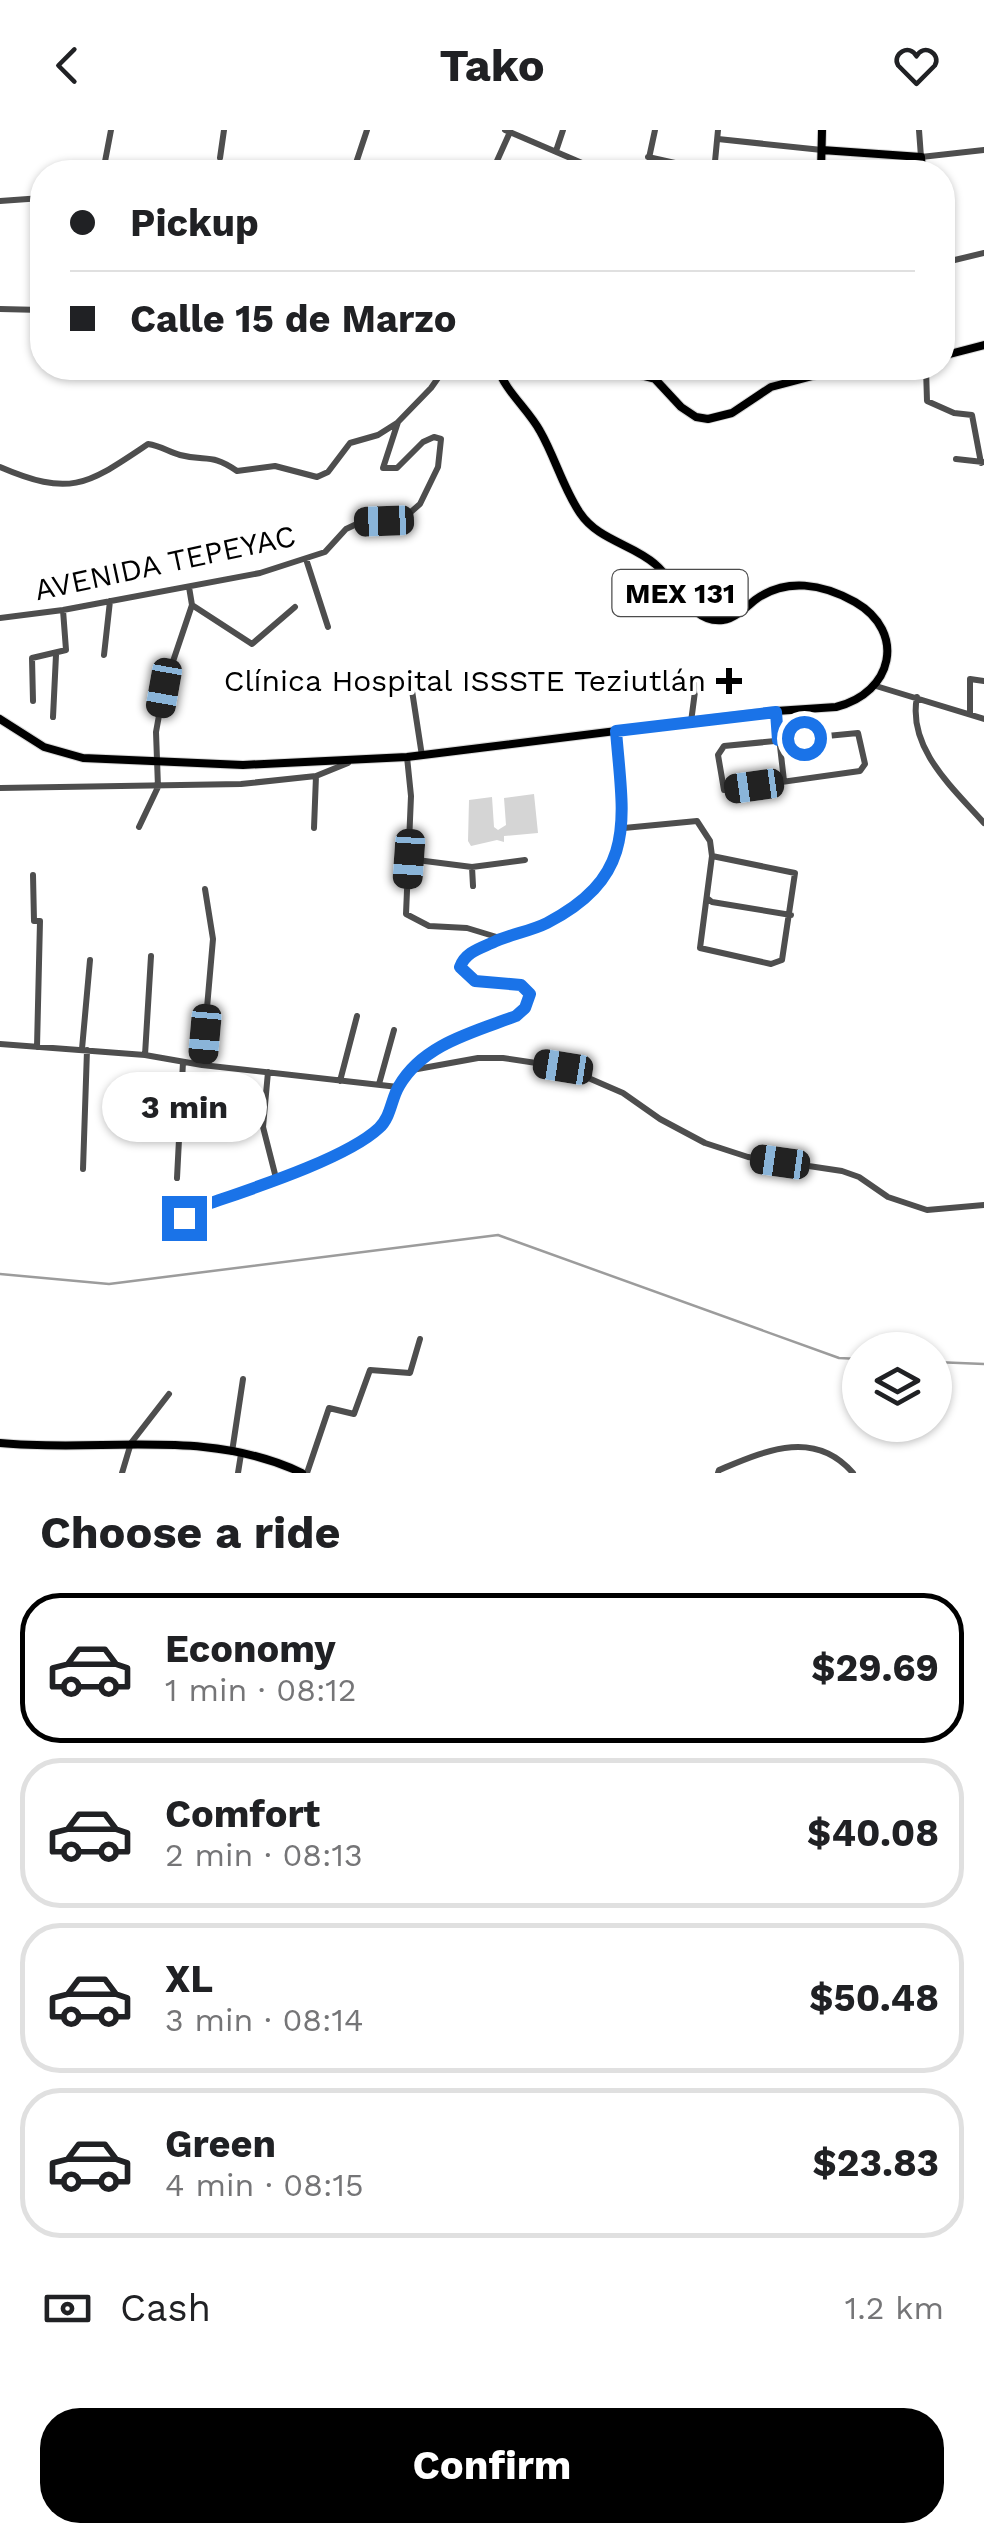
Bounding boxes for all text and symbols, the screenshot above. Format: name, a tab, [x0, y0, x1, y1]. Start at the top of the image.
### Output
icon: back	[40, 38, 95, 93]
icon: heart	[889, 38, 944, 93]
text: Tako	[439, 39, 545, 92]
text: Pickup	[130, 201, 259, 245]
text: Calle 15 de Marzo	[130, 297, 456, 341]
car	[353, 505, 415, 537]
street label: AVENIDA TEPEYAC	[31, 518, 299, 607]
road number: MEX 131	[612, 570, 748, 616]
car	[144, 656, 184, 720]
place label: Clínica Hospital ISSSTE Teziutlán	[224, 663, 706, 698]
marker: Clínica Hospital ISSSTE Teziutlán	[716, 668, 742, 694]
route start	[782, 716, 827, 761]
car	[722, 767, 786, 805]
car	[392, 828, 426, 890]
car	[187, 1003, 223, 1065]
car	[531, 1047, 595, 1087]
callout: 3 min	[101, 1073, 266, 1143]
text: 3 min	[141, 1088, 228, 1126]
car	[748, 1143, 812, 1181]
route end	[162, 1196, 207, 1241]
map controls	[842, 1332, 952, 1442]
button: layers	[842, 1332, 952, 1442]
text: Choose a ride	[40, 1506, 340, 1559]
icon: car	[45, 1623, 135, 1713]
text: Economy	[165, 1627, 336, 1671]
text: $29.69	[811, 1646, 939, 1690]
text: 1 min · 08:12	[165, 1671, 357, 1709]
icon: car	[45, 1788, 135, 1878]
text: Comfort	[165, 1792, 320, 1836]
text: $40.08	[807, 1811, 939, 1855]
text: 2 min · 08:13	[165, 1836, 363, 1874]
icon: car	[45, 1953, 135, 2043]
text: XL	[165, 1957, 213, 2001]
text: $50.48	[809, 1976, 939, 2020]
text: 3 min · 08:14	[165, 2001, 364, 2039]
icon: car	[45, 2118, 135, 2208]
text: Green	[165, 2122, 276, 2166]
text: $23.83	[812, 2141, 939, 2185]
text: 4 min · 08:15	[165, 2166, 364, 2204]
icon: cash	[40, 2281, 95, 2336]
text: Cash	[120, 2286, 211, 2330]
text: 1.2 km	[845, 2289, 944, 2327]
button: Confirm	[40, 2408, 944, 2523]

